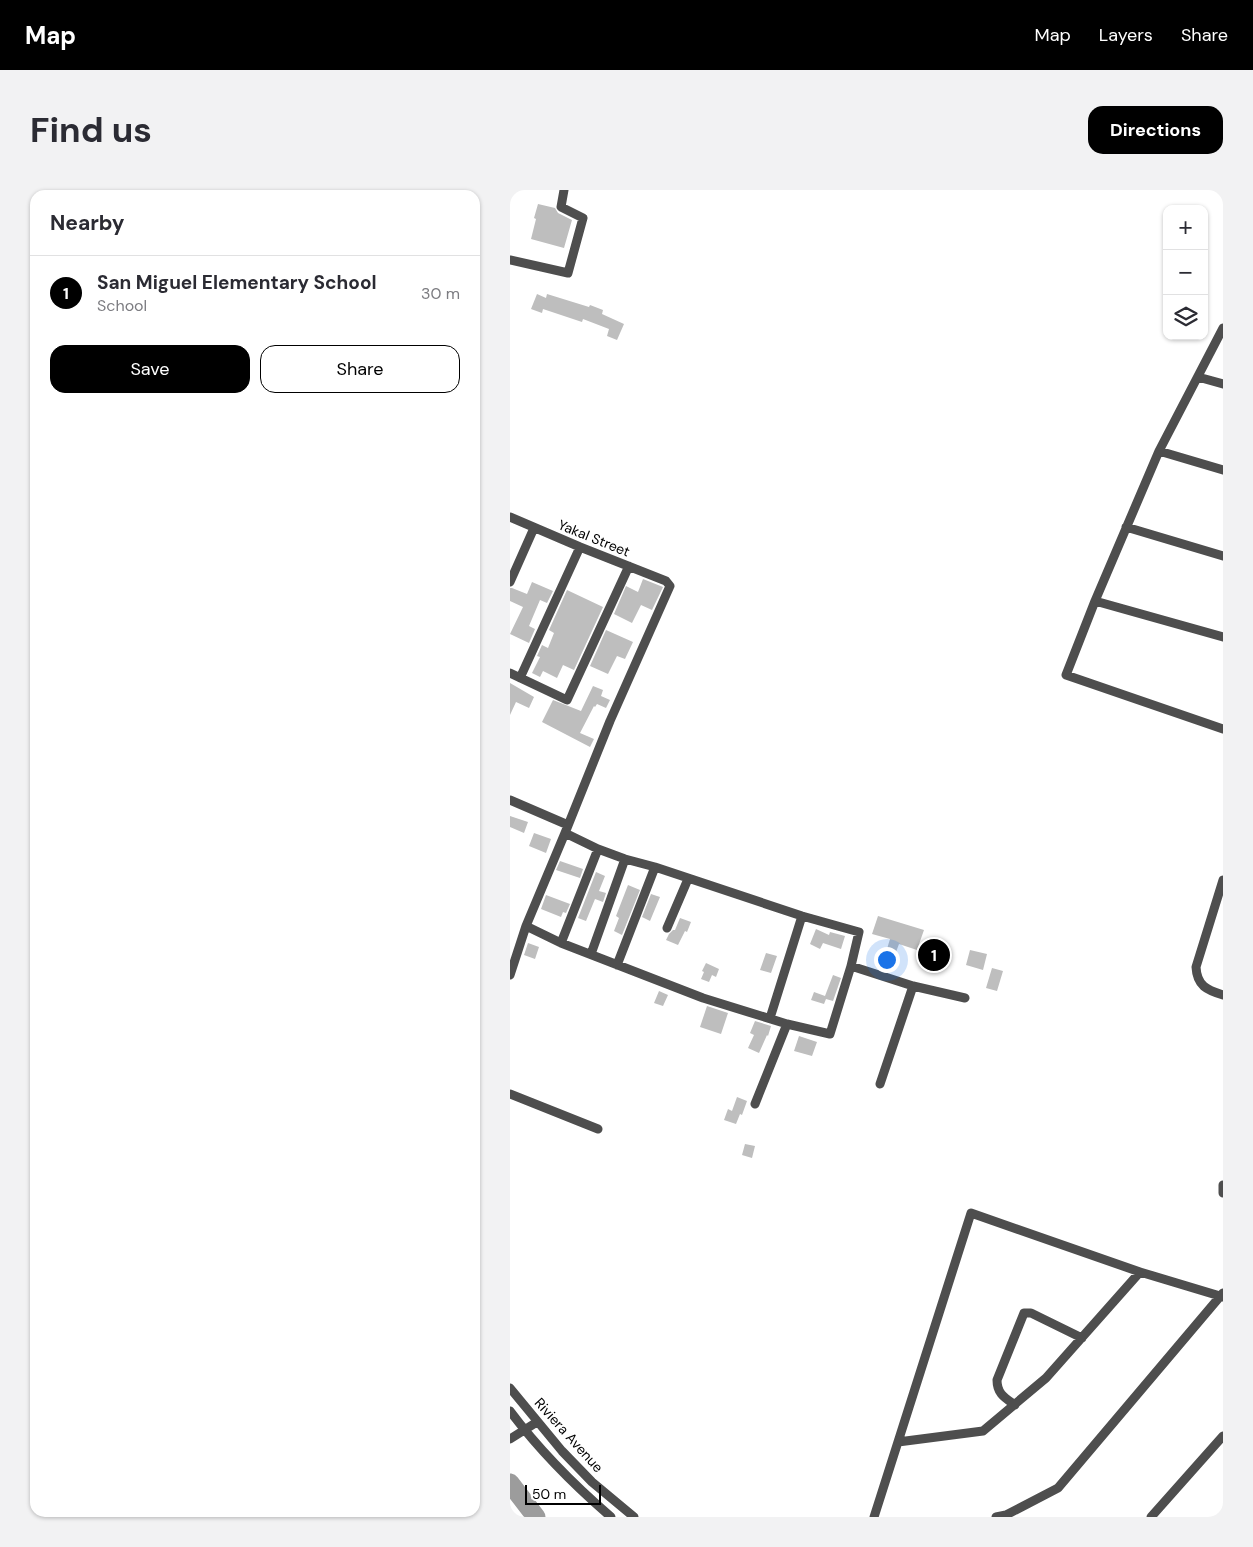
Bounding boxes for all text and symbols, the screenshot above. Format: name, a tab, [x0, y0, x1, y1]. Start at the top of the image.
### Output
text: Map	[25, 20, 76, 51]
text: Map	[1035, 23, 1071, 47]
text: Layers	[1099, 23, 1153, 47]
text: Share	[1181, 23, 1228, 47]
button: Directions	[1088, 106, 1223, 154]
text: Find us	[30, 107, 152, 153]
map controls	[1163, 205, 1208, 340]
button: +	[1163, 205, 1208, 250]
text: Nearby	[50, 209, 124, 237]
button: −	[1163, 250, 1208, 295]
text: San Miguel Elementary School	[97, 270, 377, 295]
text: 1	[63, 283, 69, 304]
text: 30 m	[421, 283, 460, 304]
text: School	[97, 295, 147, 316]
button: layers	[1163, 295, 1208, 340]
button: Save	[50, 345, 250, 393]
button: Share	[260, 345, 460, 393]
street label: Yakal Street	[555, 515, 633, 561]
pin: 1	[918, 936, 950, 974]
your location	[874, 947, 900, 973]
street label: Riviera Avenue	[531, 1394, 607, 1476]
scale bar	[525, 1482, 601, 1505]
text: 50 m	[532, 1485, 566, 1503]

